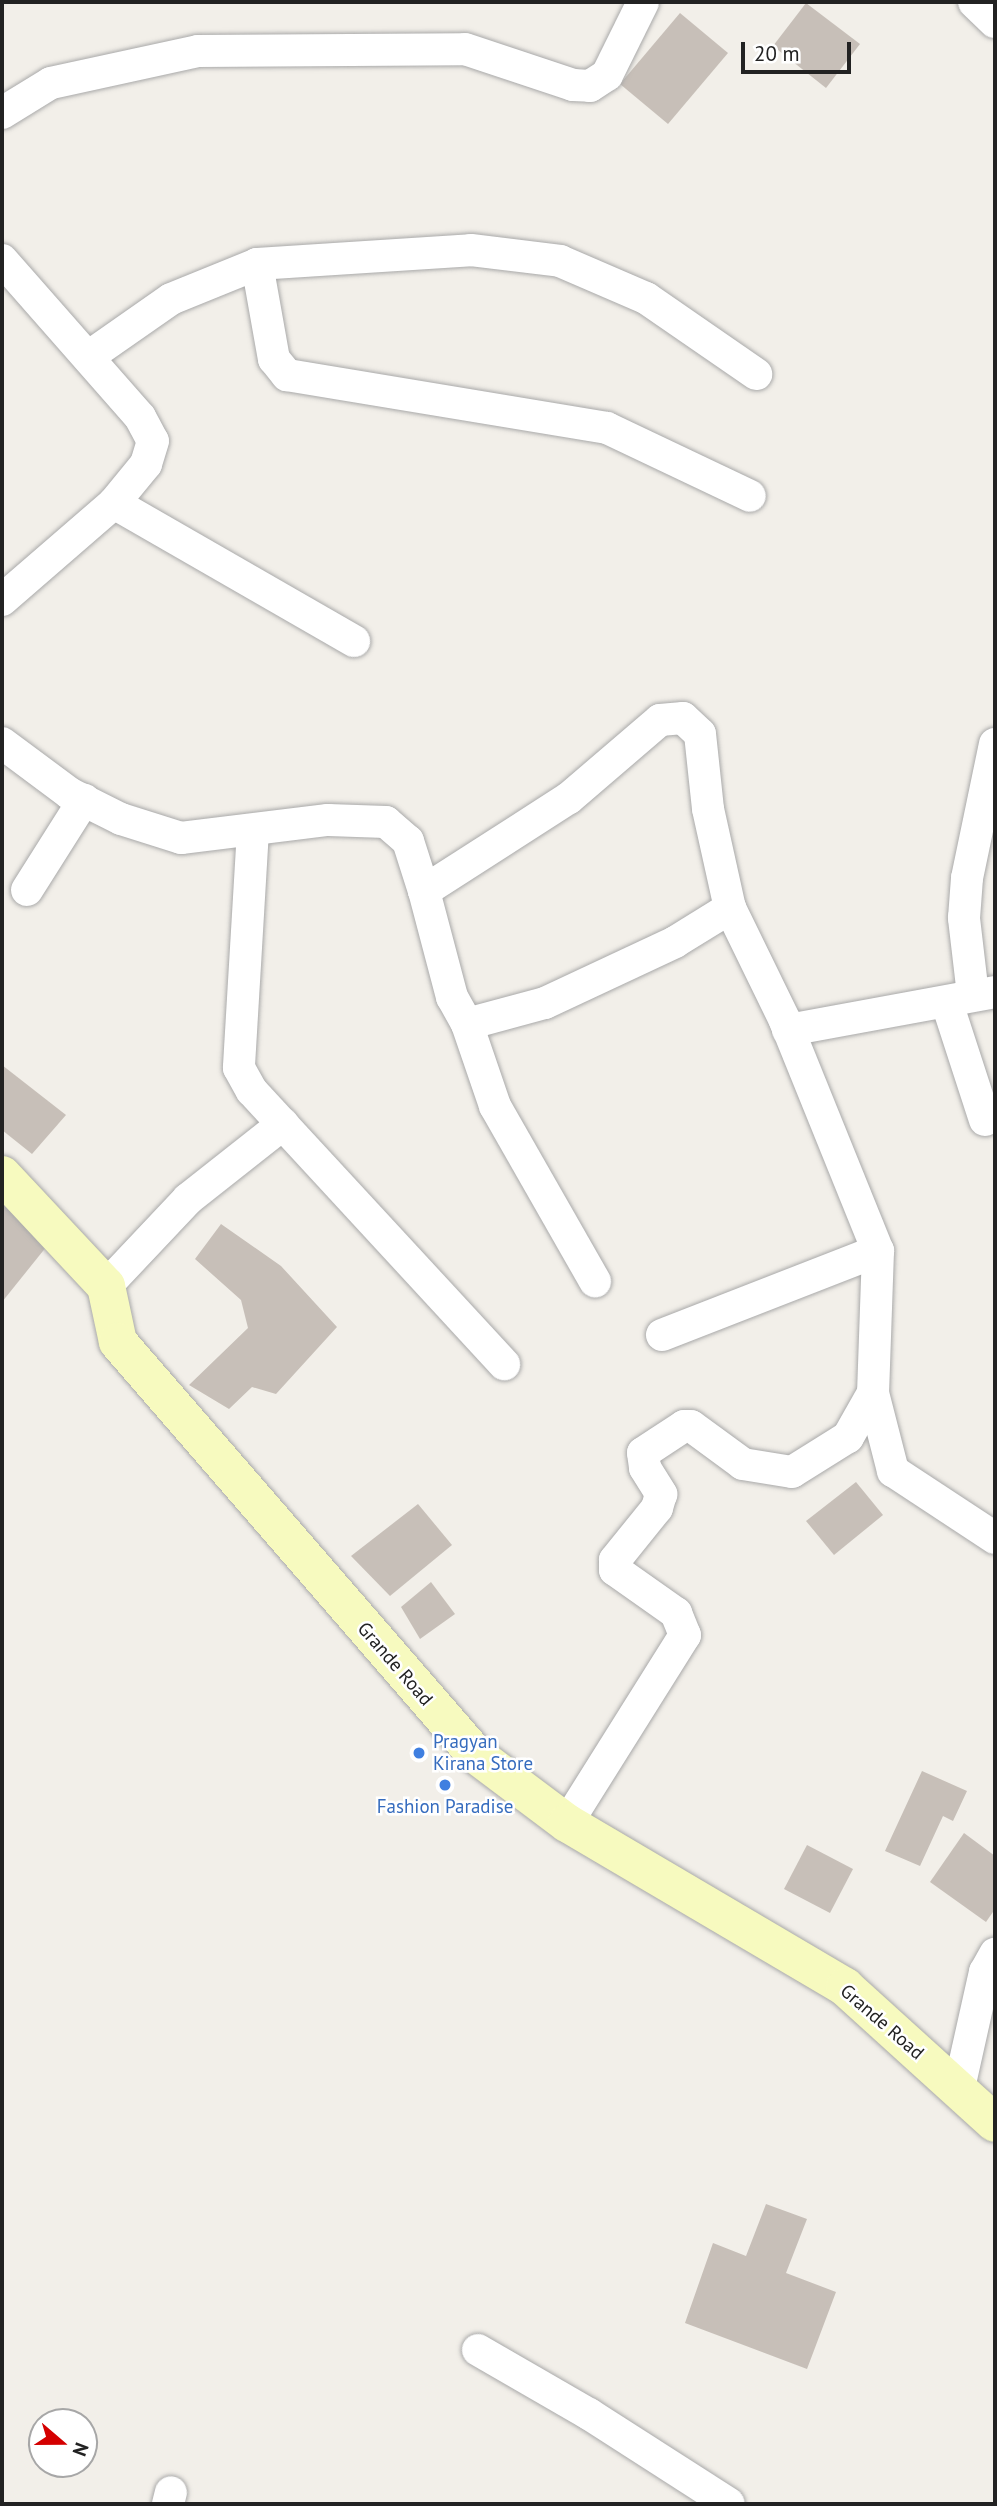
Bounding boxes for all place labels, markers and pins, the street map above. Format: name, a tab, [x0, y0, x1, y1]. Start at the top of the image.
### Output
place label: Pragyan Kirana Store	[433, 1731, 533, 1775]
marker: Pragyan Kirana Store	[411, 1745, 427, 1761]
marker: Fashion Paradise	[437, 1777, 453, 1793]
place label: Fashion Paradise	[377, 1796, 513, 1818]

